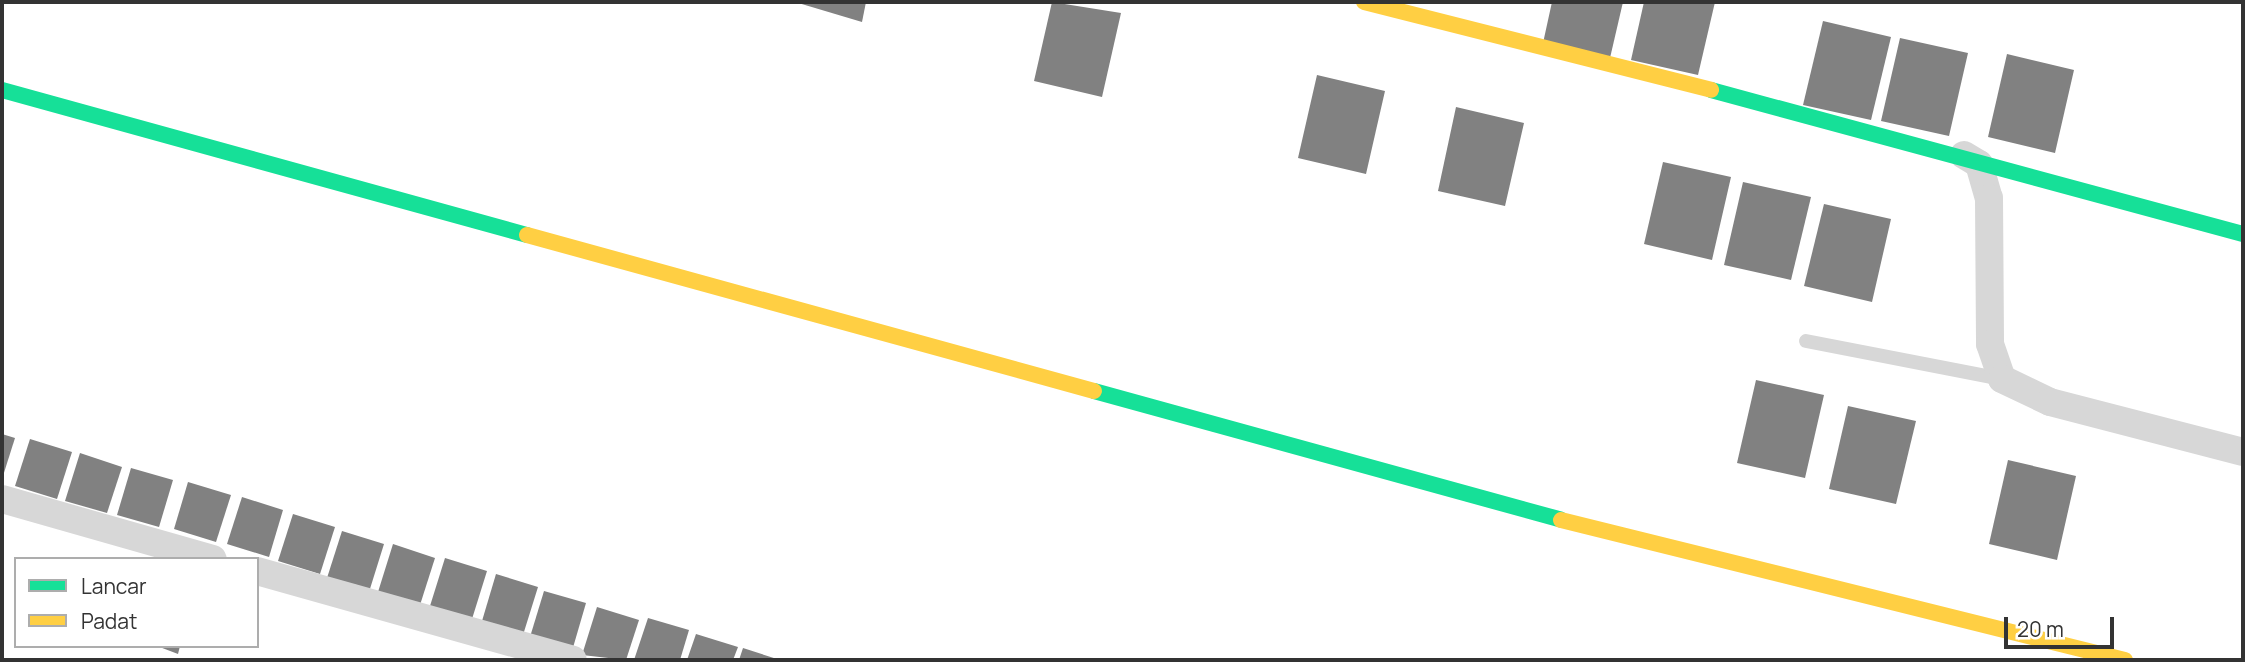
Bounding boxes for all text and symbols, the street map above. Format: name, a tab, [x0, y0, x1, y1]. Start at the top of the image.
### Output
legend	[14, 557, 259, 648]
text: Lancar	[81, 572, 147, 600]
scale bar	[2007, 602, 2117, 646]
text: Padat	[81, 607, 137, 635]
text: 20 m	[2017, 615, 2064, 643]

